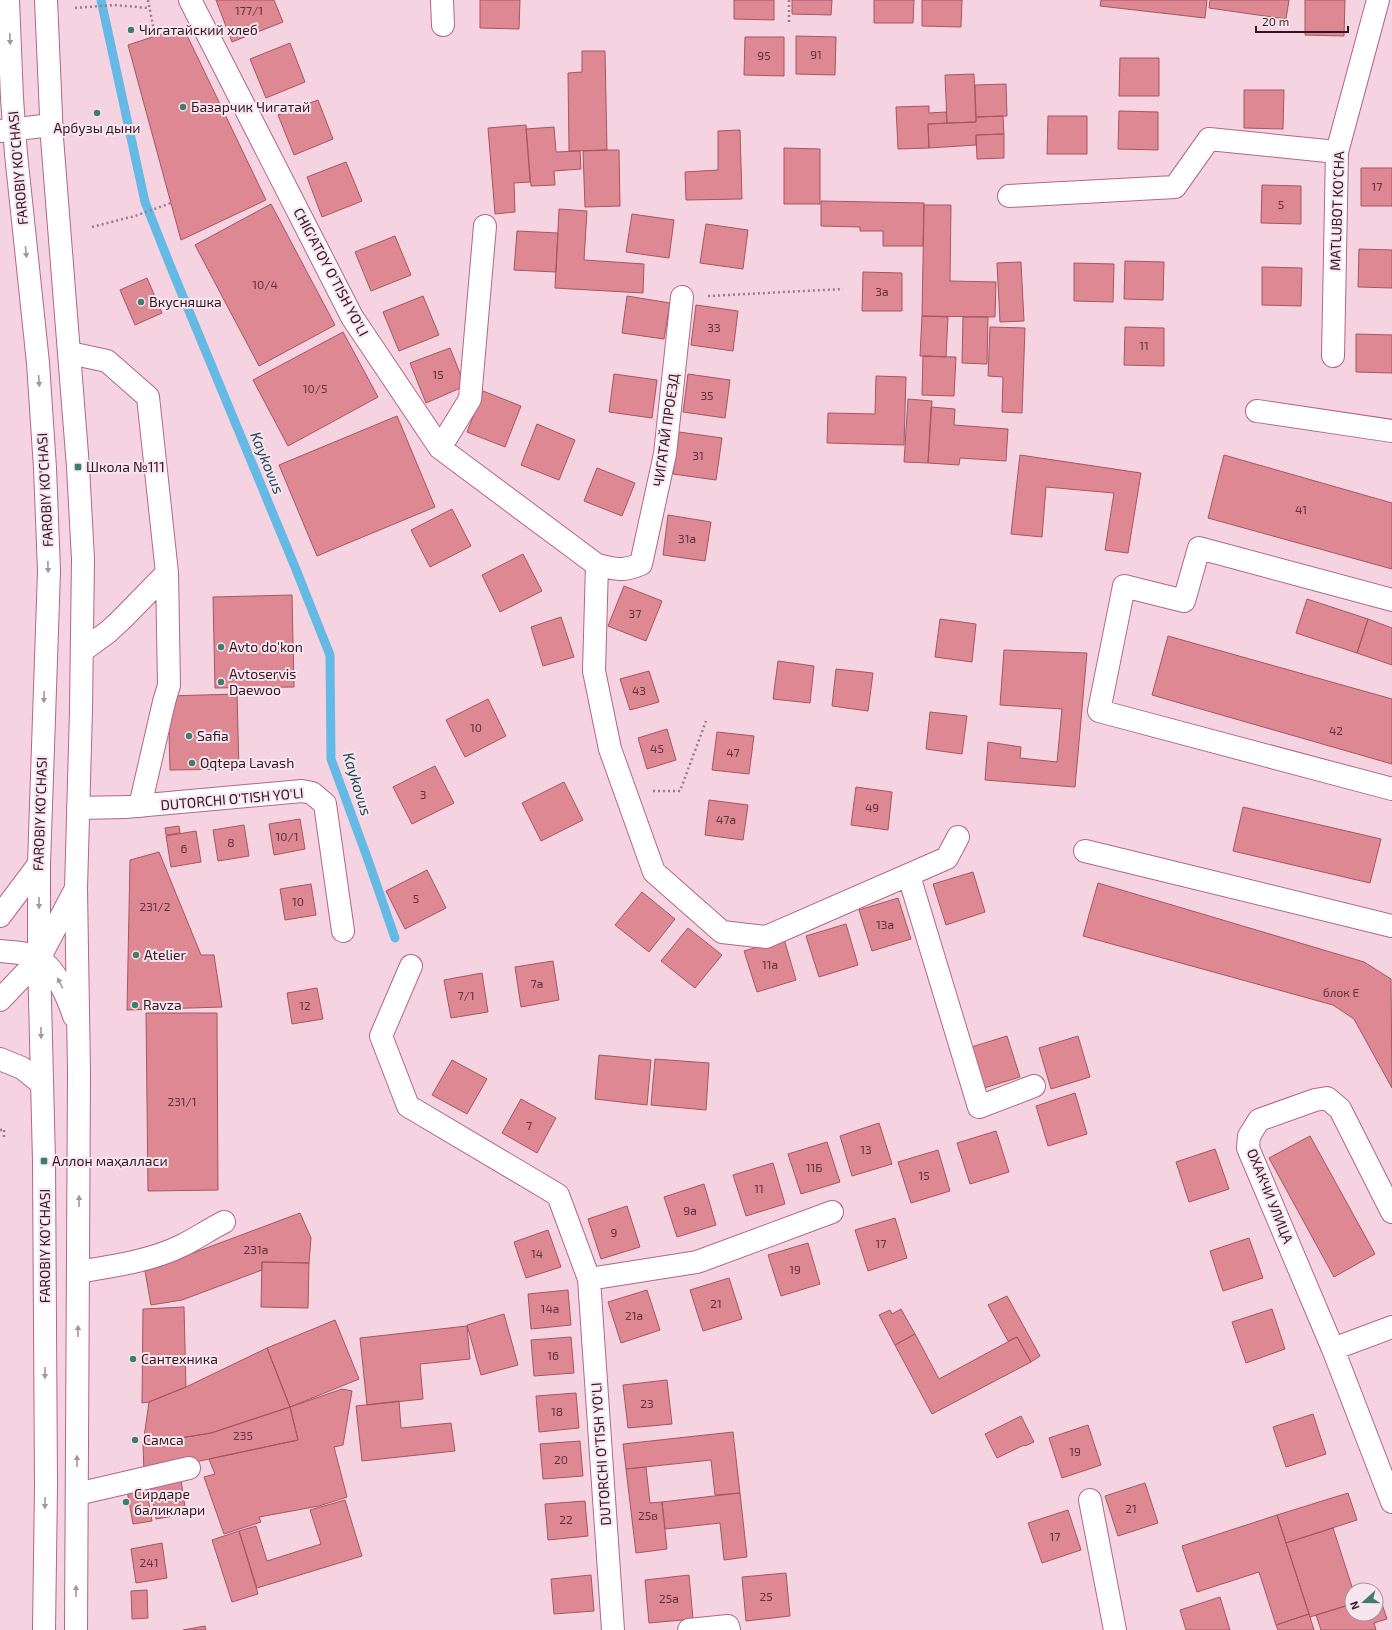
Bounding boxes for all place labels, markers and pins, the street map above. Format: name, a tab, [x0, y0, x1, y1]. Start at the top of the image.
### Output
place label: Чигатайский хлеб	[139, 21, 258, 38]
marker: Чигатайский хлеб	[126, 25, 136, 35]
place label: Базарчик Чигатай	[191, 98, 310, 115]
marker: Базарчик Чигатай	[178, 102, 188, 112]
marker: Aрбузы дыни	[92, 108, 102, 118]
place label: Aрбузы дыни	[53, 119, 141, 136]
place label: Вкусняшка	[149, 293, 222, 310]
marker: Вкусняшка	[136, 297, 146, 307]
place label: Школа №111	[86, 458, 165, 475]
marker: Школа №111	[73, 462, 83, 472]
place label: Avto do'kon	[229, 638, 303, 655]
marker: Avto do'kon	[216, 642, 226, 652]
place label: Avtoservis Daewoo	[229, 665, 296, 698]
marker: Avtoservis Daewoo	[216, 677, 226, 687]
place label: Safia	[197, 727, 229, 744]
marker: Safia	[184, 731, 194, 741]
place label: Oqtepa Lavash	[200, 754, 294, 771]
marker: Oqtepa Lavash	[187, 758, 197, 768]
place label: Atelier	[144, 946, 187, 963]
marker: Atelier	[131, 950, 141, 960]
place label: Ravza	[143, 996, 182, 1013]
marker: Ravza	[130, 1000, 140, 1010]
place label: Аллон маҳалласи	[52, 1152, 168, 1169]
marker: Аллон маҳалласи	[39, 1156, 49, 1166]
place label: Сантехника	[141, 1350, 218, 1367]
marker: Сантехника	[128, 1354, 138, 1364]
place label: Самса	[143, 1431, 184, 1448]
marker: Самса	[130, 1435, 140, 1445]
place label: Сирдаре баликлари	[134, 1485, 205, 1518]
marker: Сирдаре баликлари	[121, 1497, 131, 1507]

